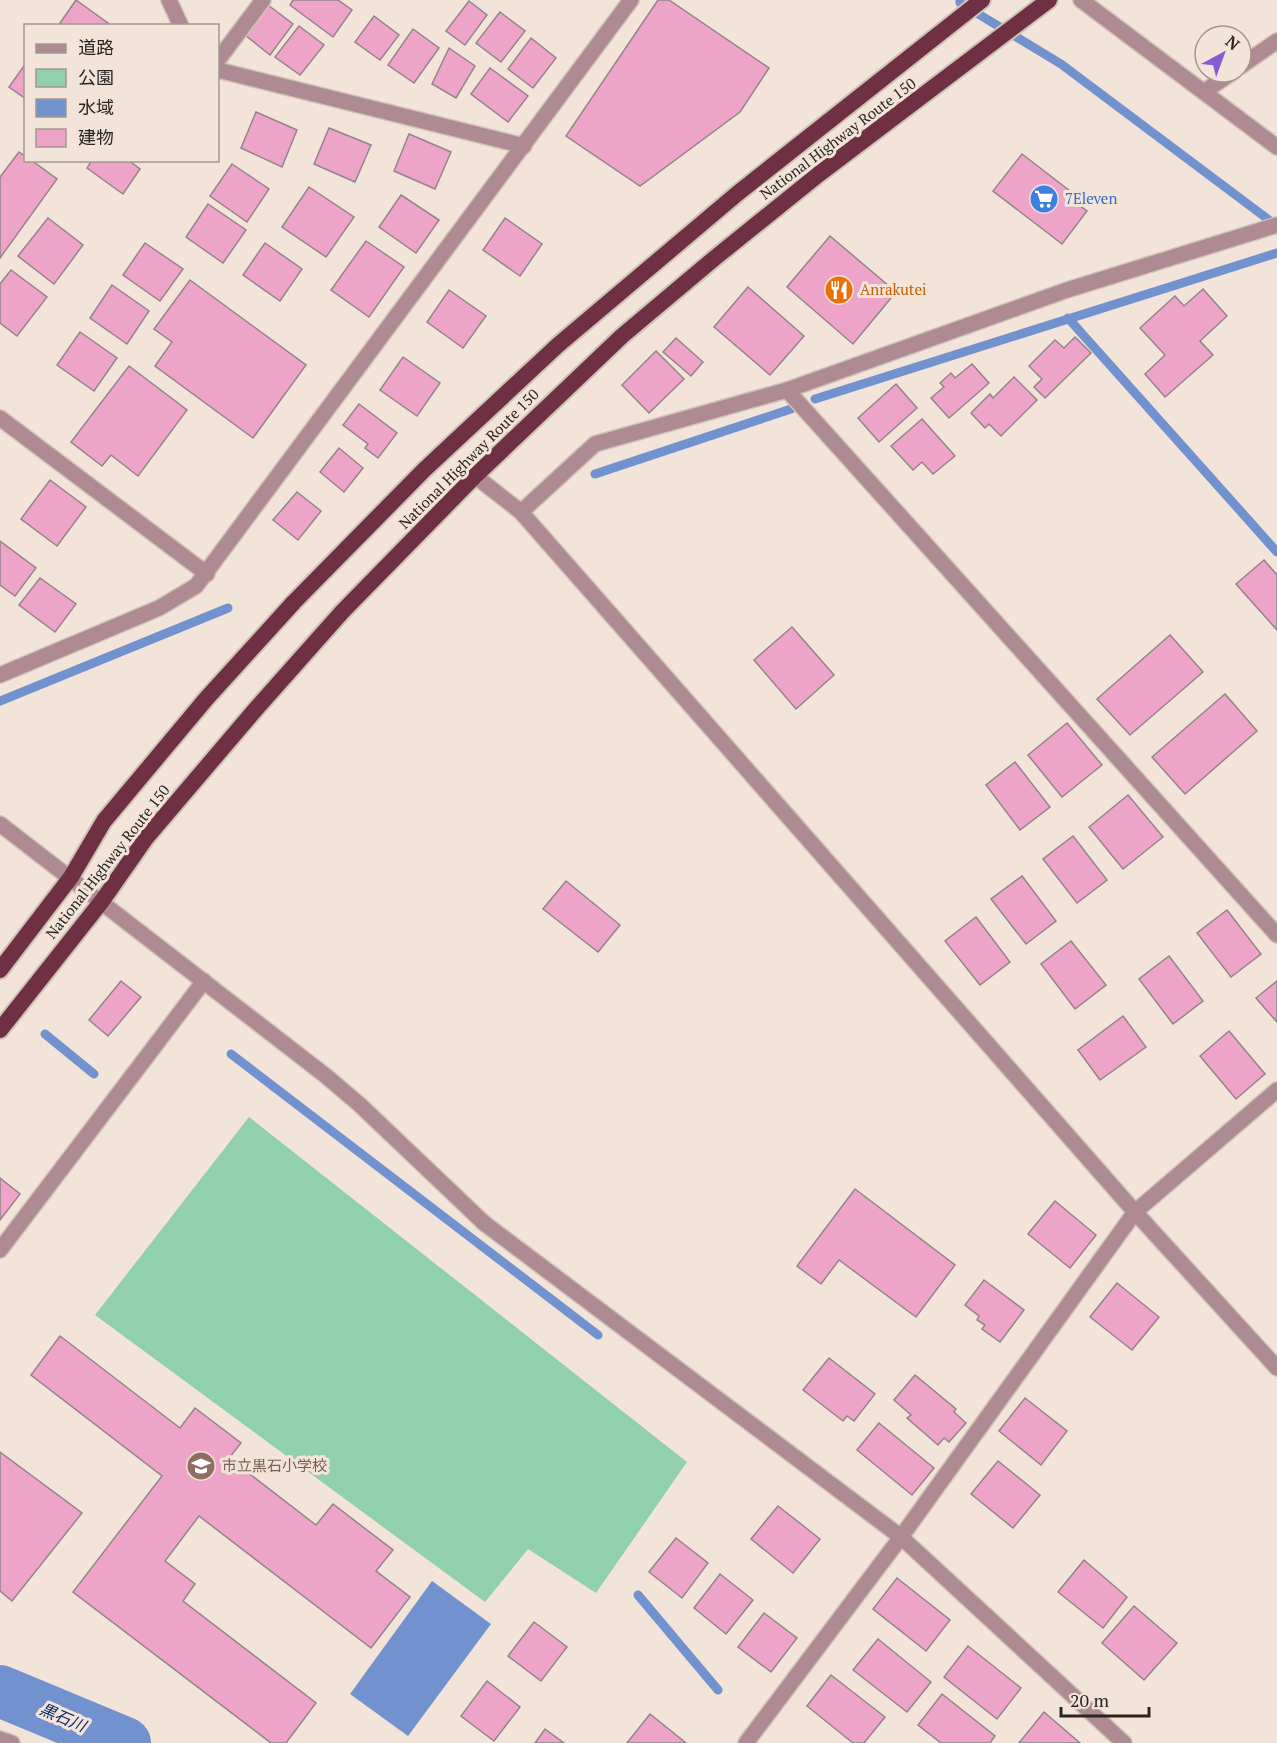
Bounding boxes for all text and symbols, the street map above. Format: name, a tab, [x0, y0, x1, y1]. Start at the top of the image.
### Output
legend	[24, 24, 219, 162]
north arrow	[1193, 24, 1253, 84]
text: N	[1221, 30, 1245, 55]
text: 道路	[78, 35, 114, 59]
text: 公園	[78, 65, 114, 89]
street label: National Highway Route 150	[755, 73, 919, 203]
text: 水域	[78, 95, 114, 119]
text: 建物	[78, 125, 114, 149]
supermarket icon: 7Eleven	[1028, 183, 1060, 215]
place label: 7Eleven	[1065, 188, 1117, 208]
restaurant icon: Anrakutei	[823, 274, 855, 306]
place label: Anrakutei	[860, 279, 926, 299]
street label: National Highway Route 150	[394, 384, 543, 533]
street label: National Highway Route 150	[41, 780, 174, 943]
school or university icon: 市立黒石小学校	[185, 1450, 217, 1482]
place label: 市立黒石小学校	[222, 1455, 327, 1475]
scale bar	[1061, 1680, 1150, 1718]
text: 20 m	[1070, 1688, 1110, 1712]
water label: 黒石川	[37, 1697, 91, 1737]

